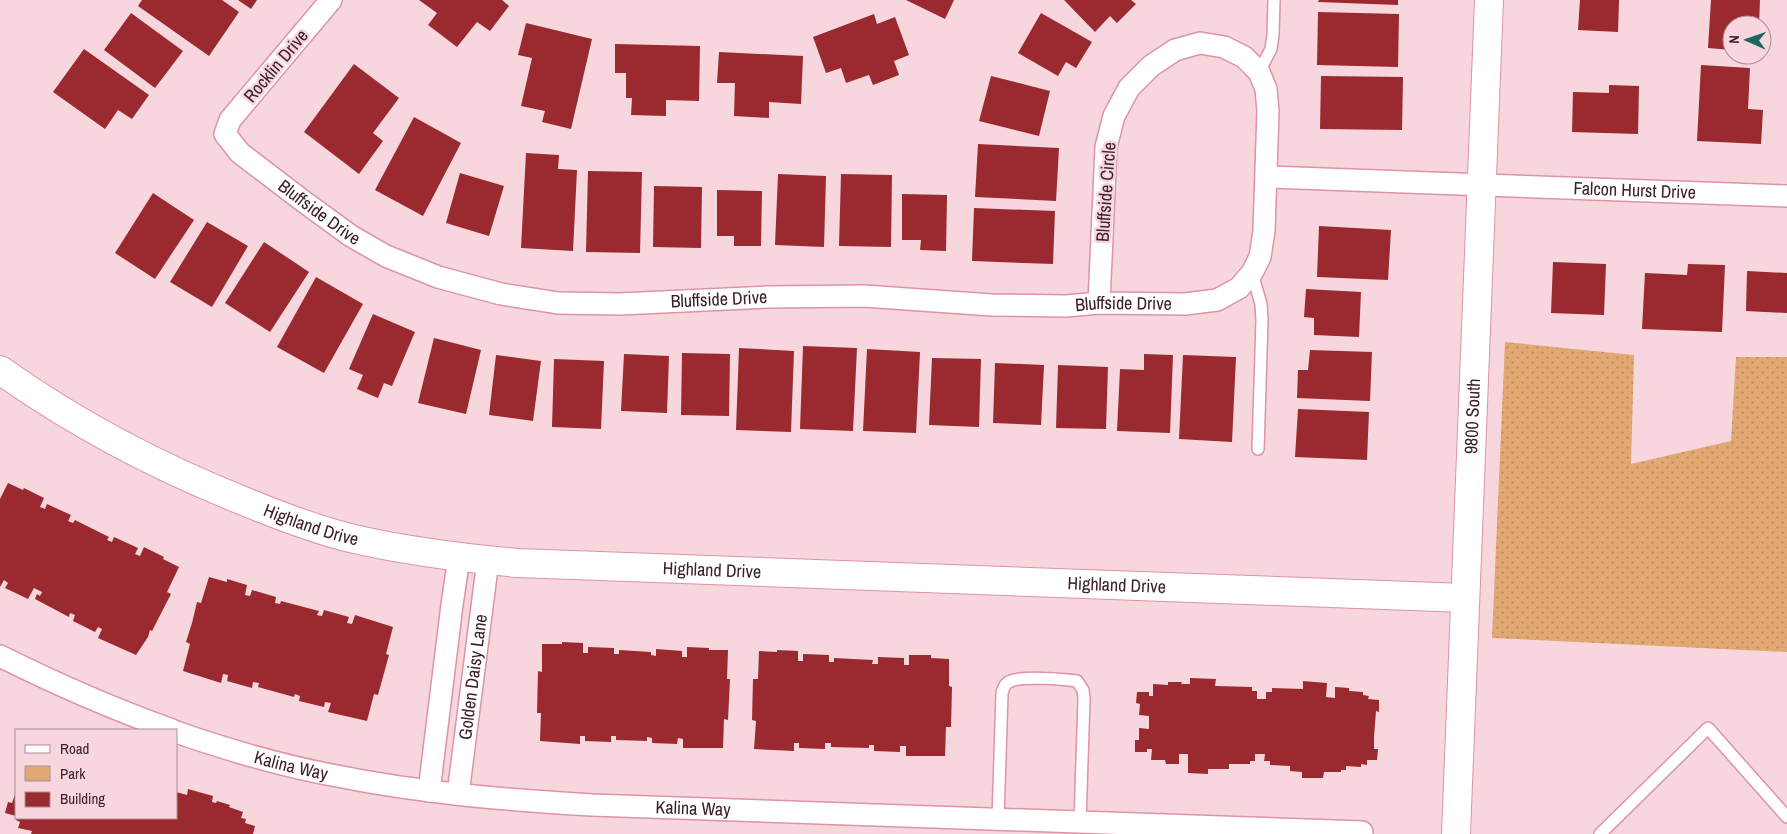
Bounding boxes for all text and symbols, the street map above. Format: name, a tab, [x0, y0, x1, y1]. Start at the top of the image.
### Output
north arrow	[1722, 15, 1772, 65]
street label: Rocklin Drive	[238, 24, 314, 108]
text: N	[1725, 35, 1743, 44]
street label: Bluffside Circle	[1090, 141, 1121, 243]
street label: Bluffside Drive	[273, 173, 365, 251]
street label: Falcon Hurst Drive	[1573, 175, 1696, 205]
street label: Bluffside Drive	[670, 284, 768, 314]
street label: Bluffside Drive	[1074, 290, 1172, 317]
street label: 9800 South	[1458, 378, 1486, 455]
street label: Highland Drive	[260, 497, 361, 552]
street label: Highland Drive	[662, 555, 762, 584]
street label: Highland Drive	[1067, 570, 1166, 599]
street label: Golden Daisy Lane	[452, 613, 493, 741]
legend	[15, 729, 178, 819]
text: Road	[60, 738, 89, 759]
street label: Kalina Way	[251, 744, 331, 786]
text: Park	[60, 763, 86, 784]
text: Building	[60, 788, 105, 809]
street label: Kalina Way	[655, 794, 732, 822]

